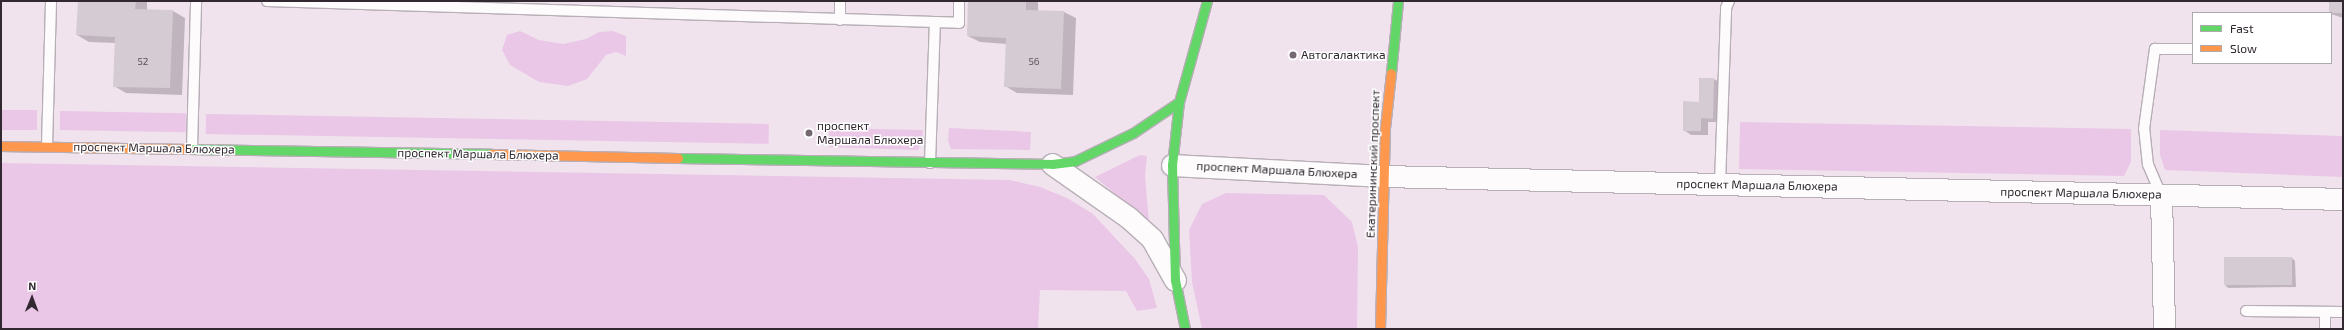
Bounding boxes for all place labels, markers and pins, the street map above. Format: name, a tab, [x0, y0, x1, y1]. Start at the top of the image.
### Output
place label: Автогалактика	[1301, 48, 1386, 62]
marker: Автогалактика	[1288, 50, 1298, 60]
place label: проспект Маршала Блюхера	[817, 119, 923, 147]
marker: проспект Маршала Блюхера	[804, 128, 814, 138]

